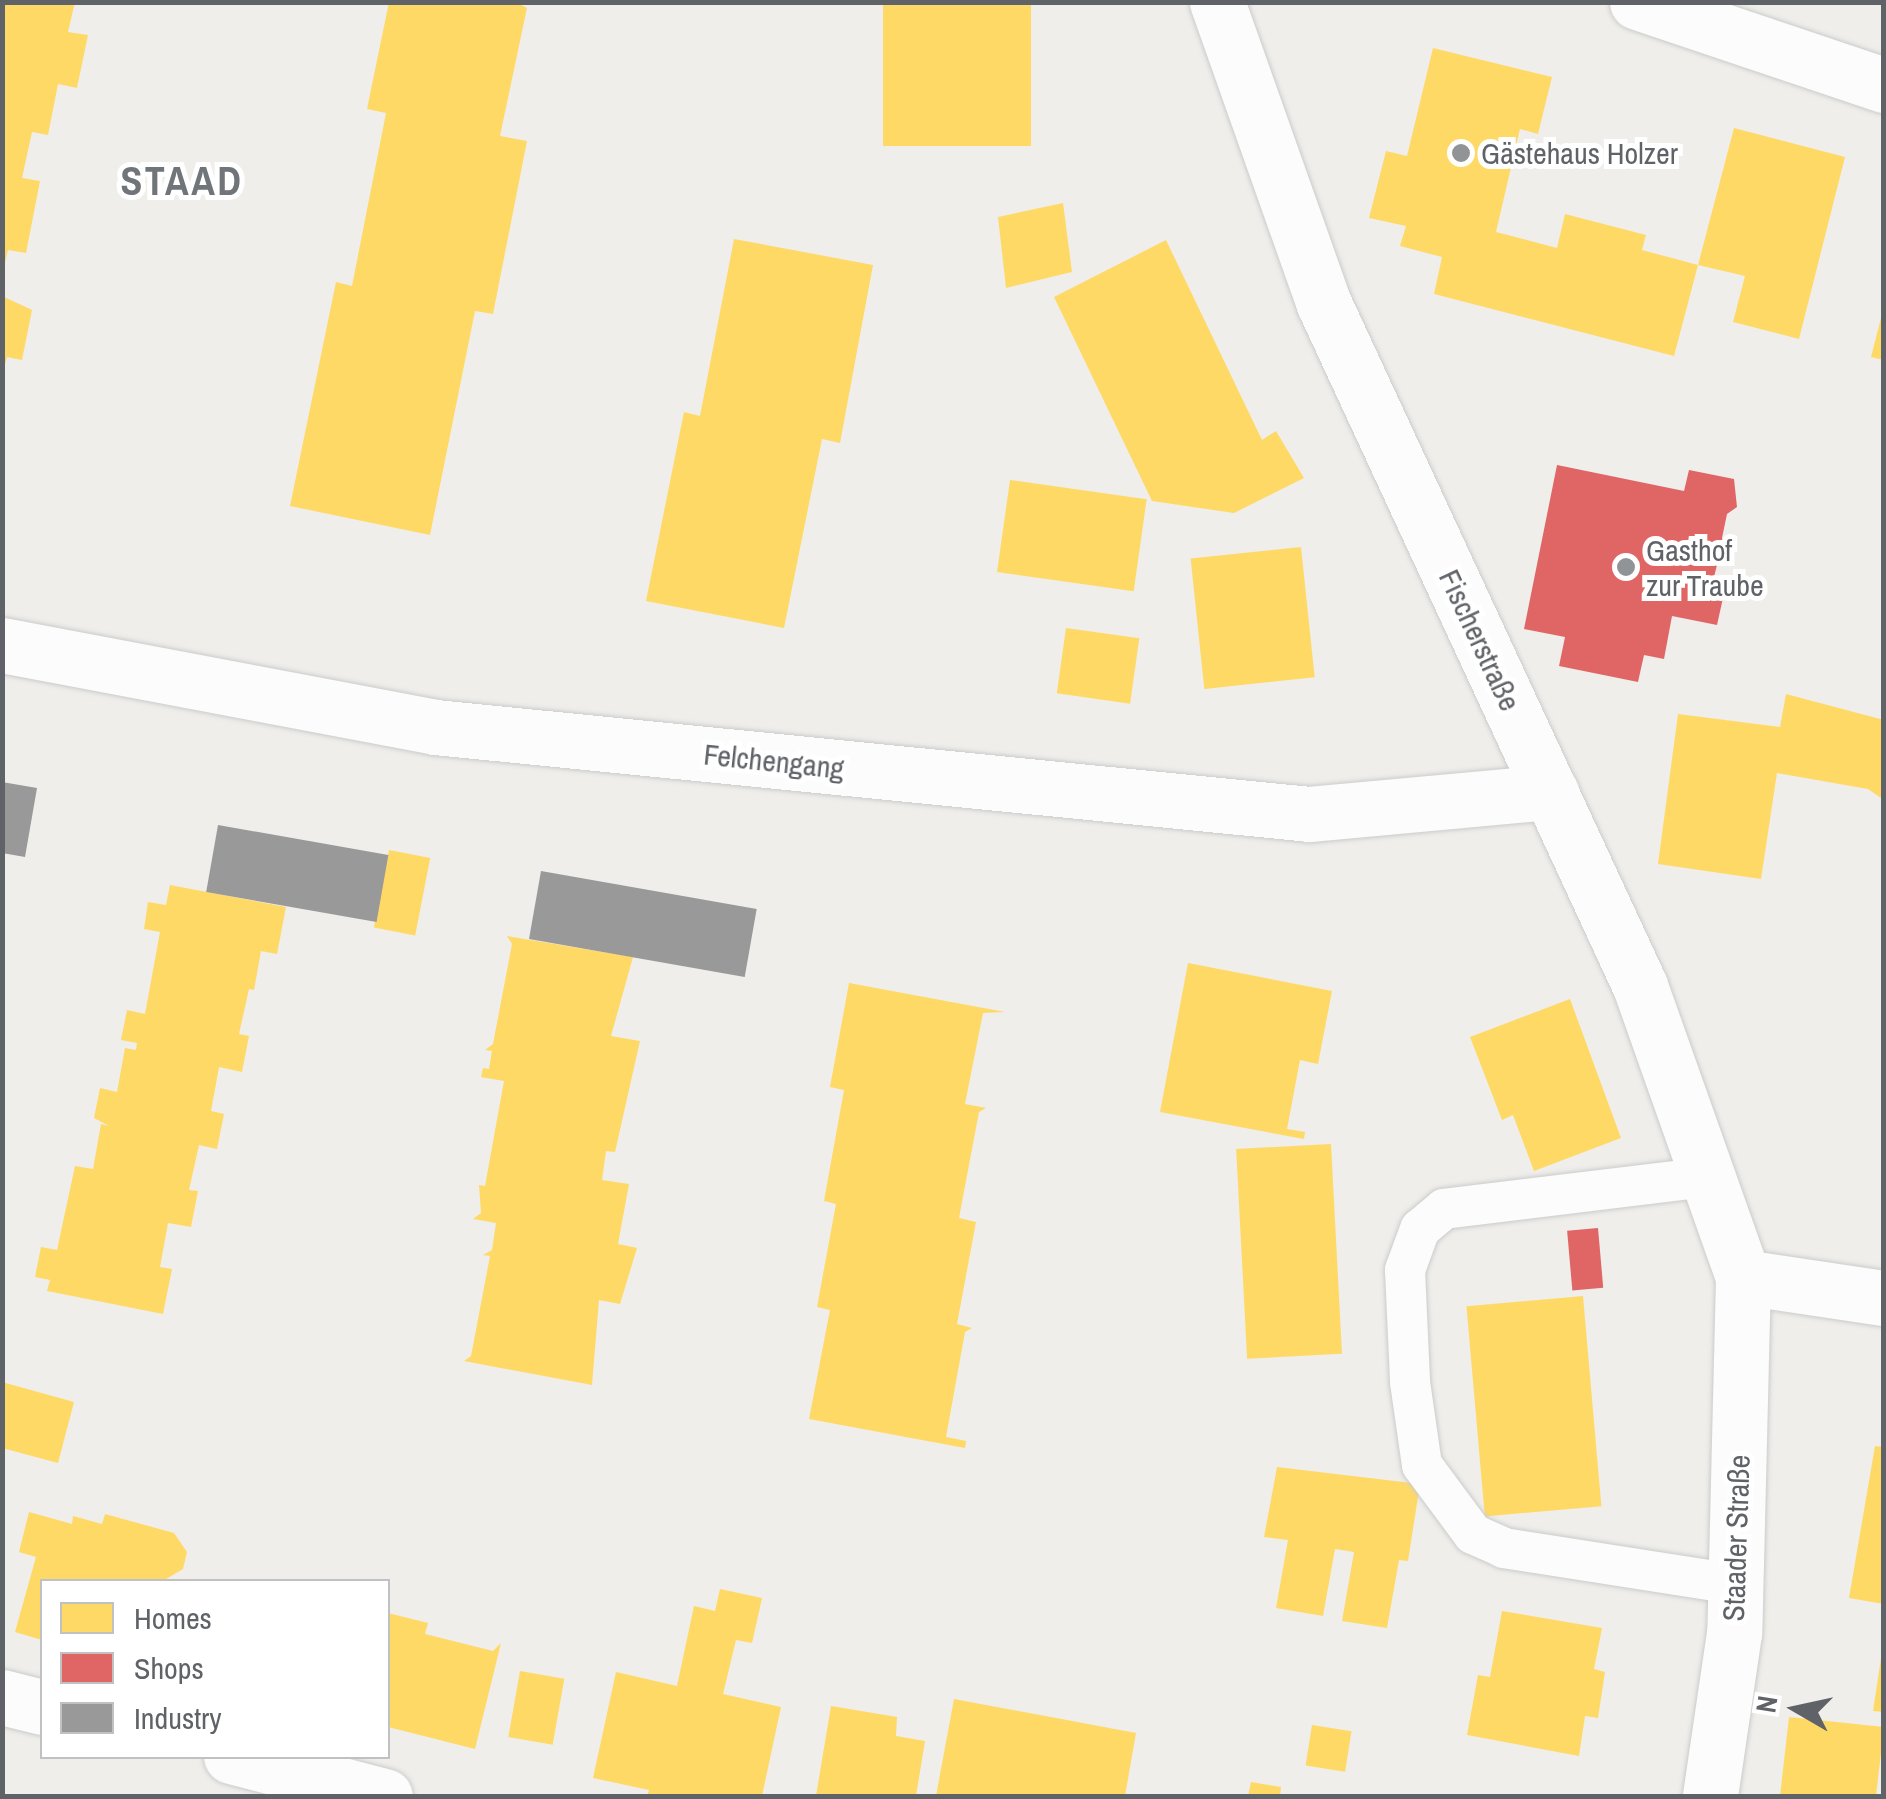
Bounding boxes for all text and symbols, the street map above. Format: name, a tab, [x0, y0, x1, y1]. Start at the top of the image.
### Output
place label: Gästehaus Holzer	[1481, 135, 1678, 171]
marker: Gästehaus Holzer	[1450, 142, 1472, 164]
district label: STAAD	[120, 157, 244, 205]
place label: Gasthof zur Traube	[1646, 532, 1764, 602]
marker: Gasthof zur Traube	[1615, 556, 1637, 578]
street label: Fischerstraße	[1432, 564, 1528, 716]
street label: Felchengang	[702, 736, 846, 786]
street label: Staader Straße	[1715, 1454, 1757, 1622]
legend	[40, 1579, 390, 1759]
text: Homes	[134, 1598, 212, 1638]
text: Shops	[134, 1648, 204, 1688]
north arrow	[1746, 1659, 1846, 1759]
text: N	[1746, 1693, 1786, 1715]
text: Industry	[134, 1698, 222, 1738]

